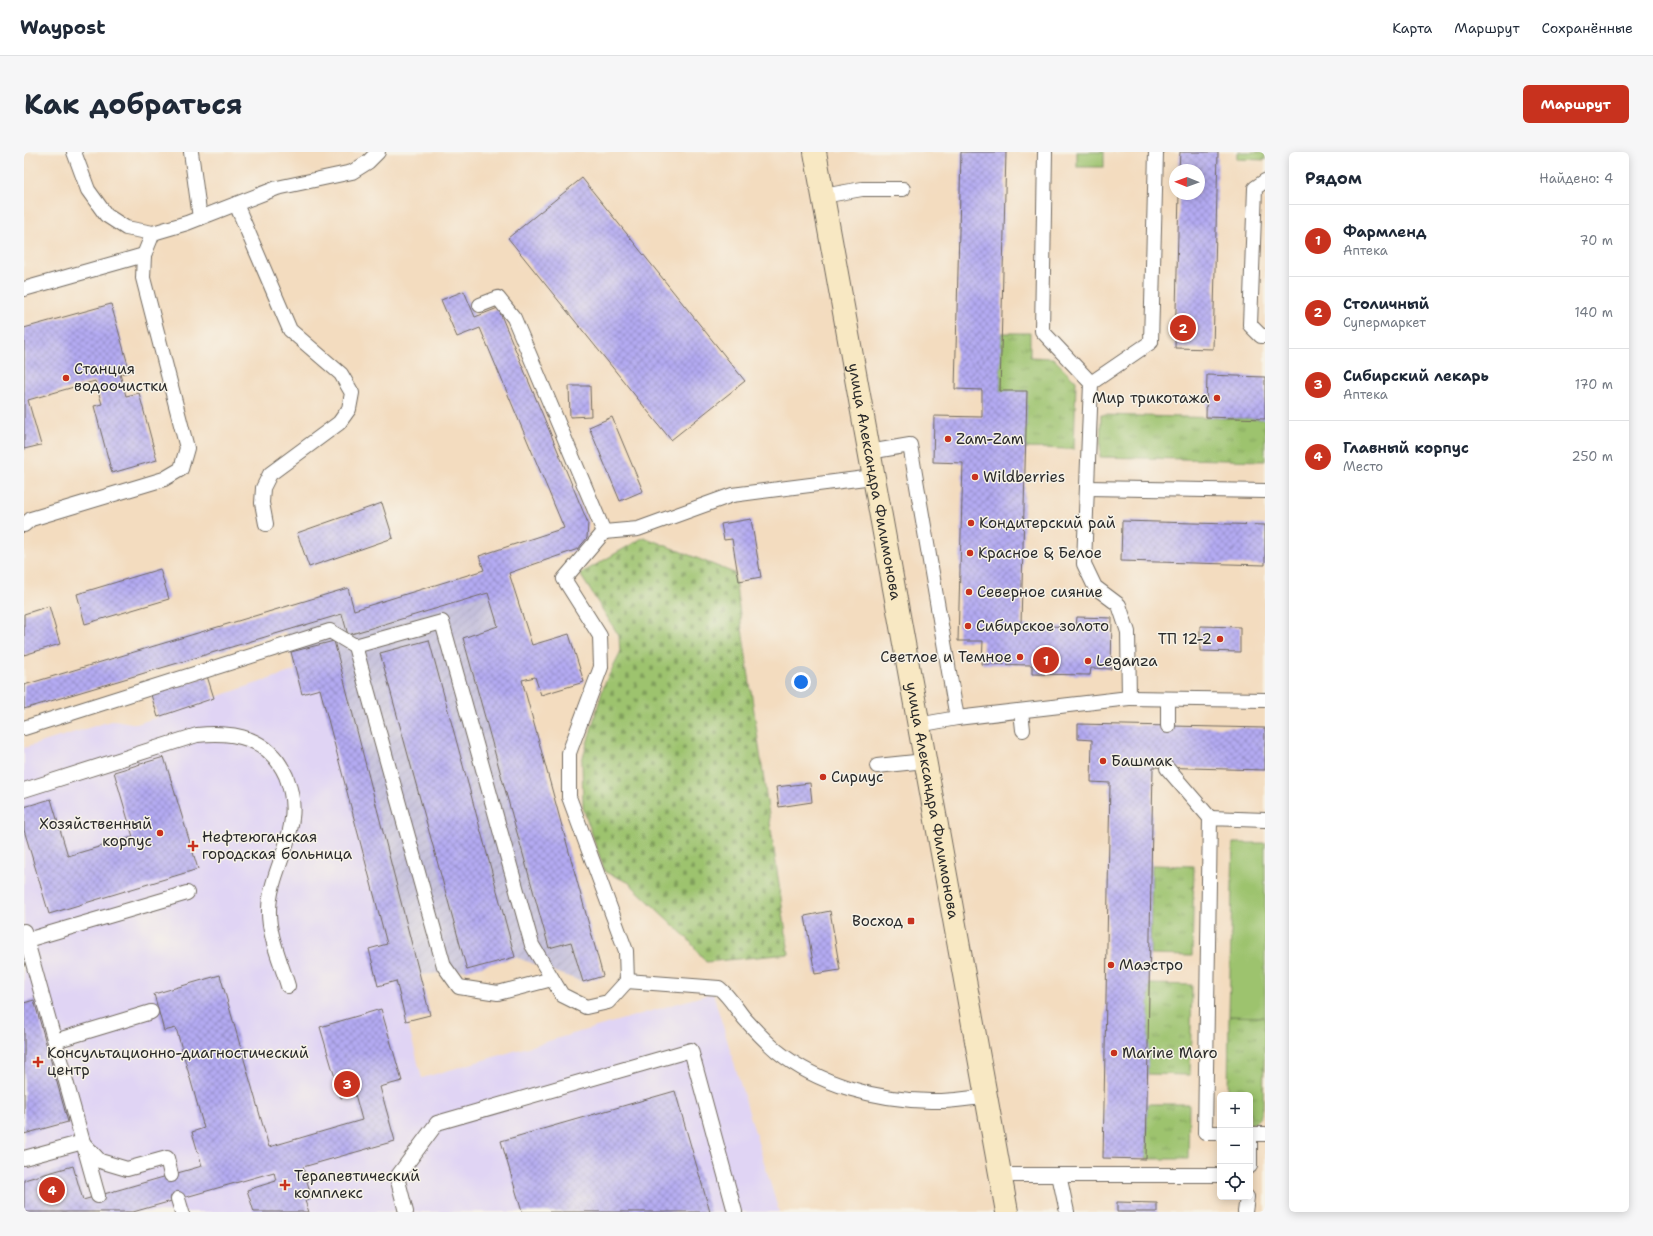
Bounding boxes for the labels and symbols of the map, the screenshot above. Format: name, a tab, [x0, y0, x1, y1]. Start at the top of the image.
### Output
north arrow	[1169, 164, 1205, 200]
pin: 2	[1170, 313, 1196, 343]
place label: Станция водоочистки	[74, 359, 168, 396]
street label: улица Александра Филимонова	[843, 362, 906, 602]
marker: Станция водоочистки	[61, 373, 71, 383]
place label: Мир трикотажа	[1092, 388, 1210, 408]
marker: Мир трикотажа	[1212, 393, 1222, 403]
place label: Zam-Zam	[956, 429, 1024, 449]
marker: Zam-Zam	[943, 434, 953, 444]
place label: Wildberries	[983, 467, 1065, 487]
marker: Wildberries	[970, 472, 980, 482]
place label: Кондитерский рай	[979, 513, 1116, 533]
marker: Кондитерский рай	[966, 518, 976, 528]
place label: Красное & Белое	[978, 543, 1102, 563]
marker: Красное & Белое	[965, 548, 975, 558]
place label: Северное сияние	[977, 582, 1103, 602]
marker: Северное сияние	[964, 587, 974, 597]
place label: Сибирское золото	[976, 616, 1109, 636]
marker: Сибирское золото	[963, 621, 973, 631]
place label: ТП 12-2	[1158, 629, 1212, 649]
marker: ТП 12-2	[1215, 634, 1225, 644]
pin: 1	[1033, 645, 1059, 675]
place label: Светлое и Темное	[880, 647, 1012, 667]
place label: Leganza	[1096, 651, 1158, 671]
marker: Светлое и Темное	[1015, 652, 1025, 662]
marker: Leganza	[1083, 656, 1093, 666]
your location	[791, 672, 811, 692]
street label: улица Александра Филимонова	[901, 680, 964, 921]
place label: Башмак	[1111, 751, 1172, 771]
marker: Башмак	[1098, 756, 1108, 766]
place label: Сириус	[831, 767, 884, 787]
marker: Сириус	[818, 772, 828, 782]
place label: Хозяйственный корпус	[39, 814, 152, 851]
place label: Нефтеюганская городская больница	[202, 827, 353, 864]
marker: Хозяйственный корпус	[155, 828, 165, 838]
marker: Нефтеюганская городская больница	[187, 840, 199, 852]
place label: Восход	[852, 911, 903, 931]
marker: Восход	[906, 916, 916, 926]
place label: Маэстро	[1119, 955, 1183, 975]
marker: Маэстро	[1106, 960, 1116, 970]
place label: Консультационно-диагностический центр	[47, 1043, 309, 1080]
place label: Marine Maro	[1122, 1043, 1218, 1063]
marker: Marine Maro	[1109, 1048, 1119, 1058]
marker: Консультационно-диагностический центр	[32, 1056, 44, 1068]
pin: 3	[334, 1069, 360, 1099]
place label: Терапевтический комплекс	[294, 1166, 420, 1203]
pin: 4	[39, 1175, 65, 1205]
marker: Терапевтический комплекс	[279, 1179, 291, 1191]

